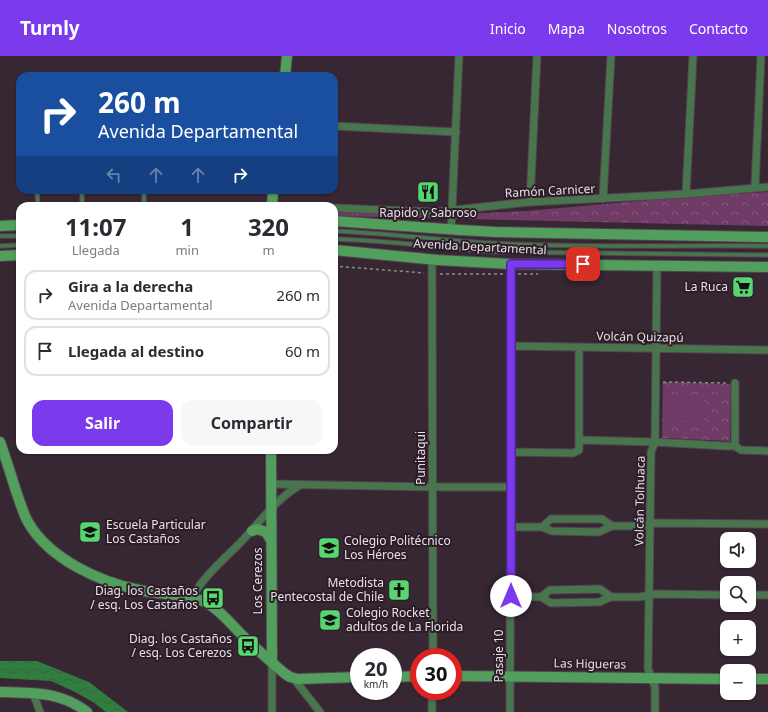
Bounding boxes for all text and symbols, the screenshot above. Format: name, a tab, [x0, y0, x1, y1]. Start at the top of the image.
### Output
text: Turnly	[20, 15, 80, 41]
text: Inicio	[490, 19, 526, 38]
text: Mapa	[548, 19, 585, 38]
text: Nosotros	[607, 19, 667, 38]
text: Contacto	[689, 19, 748, 38]
text: 260 m	[98, 83, 181, 121]
icon: right	[32, 88, 84, 140]
text: Avenida Departamental	[98, 119, 298, 143]
icon: left	[103, 164, 125, 186]
icon: ahead	[145, 164, 167, 186]
icon: ahead	[187, 164, 209, 186]
icon: right	[229, 164, 251, 186]
restaurant icon: Rapido y Sabroso	[415, 179, 441, 205]
street label: Ramón Carnicer	[504, 180, 596, 201]
place label: Rapido y Sabroso	[379, 204, 477, 221]
text: 11:07	[65, 210, 127, 243]
text: 1	[180, 210, 194, 243]
text: 320	[248, 210, 289, 243]
street label: Avenida Departamental	[413, 235, 547, 258]
text: Llegada	[72, 241, 120, 259]
text: min	[175, 241, 199, 259]
text: m	[262, 241, 275, 259]
pin	[566, 247, 600, 281]
icon: arrive	[572, 253, 594, 275]
supermarket icon: La Ruca	[730, 274, 756, 300]
text: Gira a la derecha	[68, 276, 193, 296]
place label: La Ruca	[684, 278, 728, 295]
icon: right	[34, 284, 56, 306]
text: 260 m	[276, 285, 320, 305]
text: Avenida Departamental	[68, 296, 213, 314]
street label: Volcán Quizapú	[596, 327, 684, 346]
icon: arrive	[34, 340, 56, 362]
text: Llegada al destino	[68, 341, 204, 361]
text: 60 m	[285, 341, 320, 361]
button: Salir	[32, 400, 173, 446]
button: Compartir	[181, 400, 322, 446]
street label: Punitaqui	[412, 431, 429, 485]
street label: Volcán Tolhuaca	[630, 456, 649, 546]
place label: Escuela Particular Los Castaños	[106, 516, 206, 547]
school or university icon: Escuela Particular Los Castaños	[77, 519, 103, 545]
place label: Colegio Politécnico Los Héroes	[344, 532, 451, 563]
map controls	[720, 532, 756, 700]
button: sound	[720, 532, 756, 568]
school or university icon: Colegio Politécnico Los Héroes	[316, 535, 342, 561]
street label: Los Cerezos	[249, 547, 266, 614]
place label: Metodista Pentecostal de Chile	[270, 574, 384, 605]
position arrow	[490, 575, 532, 617]
button: search	[720, 576, 756, 612]
church icon: Metodista Pentecostal de Chile	[386, 577, 412, 603]
place label: Diag. los Castaños / esq. Los Castaños	[90, 582, 198, 613]
bus stop icon: Diag. los Castaños / esq. Los Castaños	[200, 585, 226, 611]
place label: Colegio Rocket adultos de La Florida	[346, 604, 463, 635]
school or university icon: Colegio Rocket adultos de La Florida	[317, 607, 343, 633]
button: +	[720, 620, 756, 656]
street label: Pasaje 10	[490, 629, 507, 683]
place label: Diag. los Castaños / esq. Los Cerezos	[129, 630, 232, 661]
bus stop icon: Diag. los Castaños / esq. Los Cerezos	[235, 633, 261, 659]
speed limit sign: 30	[410, 648, 462, 700]
street label: Las Higueras	[554, 654, 627, 673]
text: 20	[365, 655, 387, 682]
button: −	[720, 664, 756, 700]
text: km/h	[364, 677, 388, 691]

